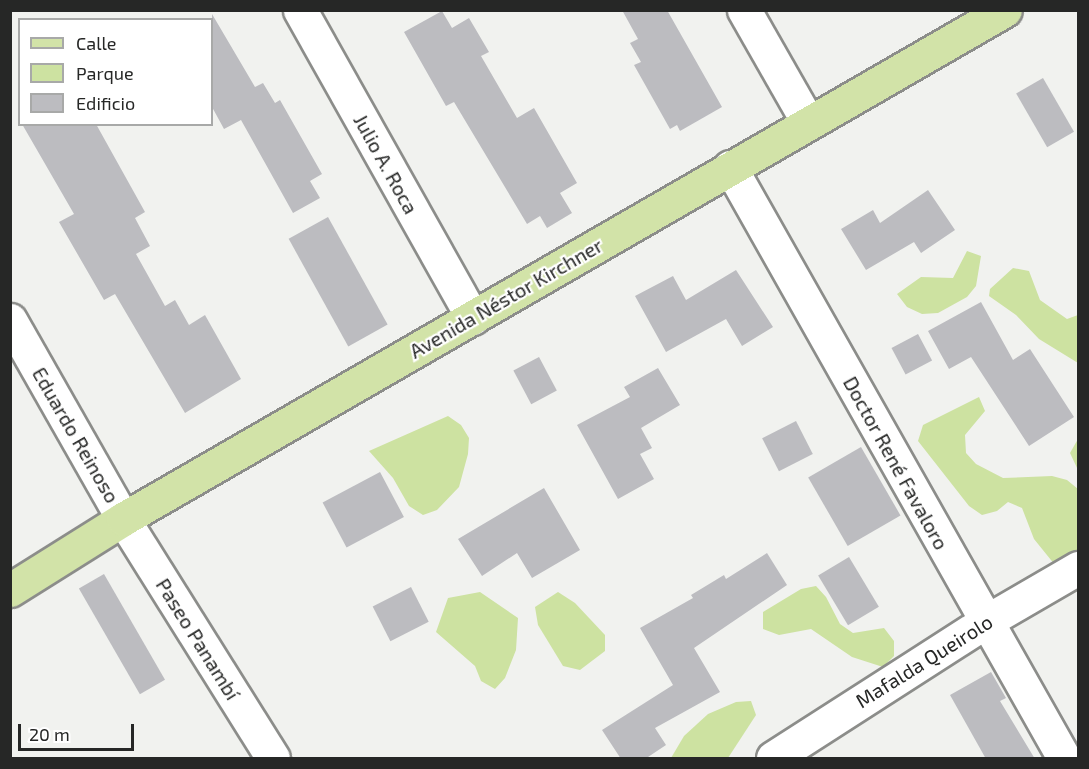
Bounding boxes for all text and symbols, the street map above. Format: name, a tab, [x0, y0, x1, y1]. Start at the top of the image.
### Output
legend	[18, 18, 213, 126]
text: Calle	[76, 32, 117, 54]
text: Parque	[76, 62, 134, 84]
text: Edificio	[76, 92, 135, 114]
street label: Julio A. Roca	[349, 110, 423, 218]
street label: Avenida Néstor Kirchner	[405, 233, 607, 363]
street label: Eduardo Reinoso	[27, 363, 125, 507]
street label: Doctor René Favaloro	[838, 372, 954, 554]
street label: Paseo Panambí	[151, 574, 245, 704]
street label: Mafalda Queirolo	[851, 609, 997, 713]
scale bar	[21, 712, 136, 750]
text: 20 m	[29, 723, 70, 745]

